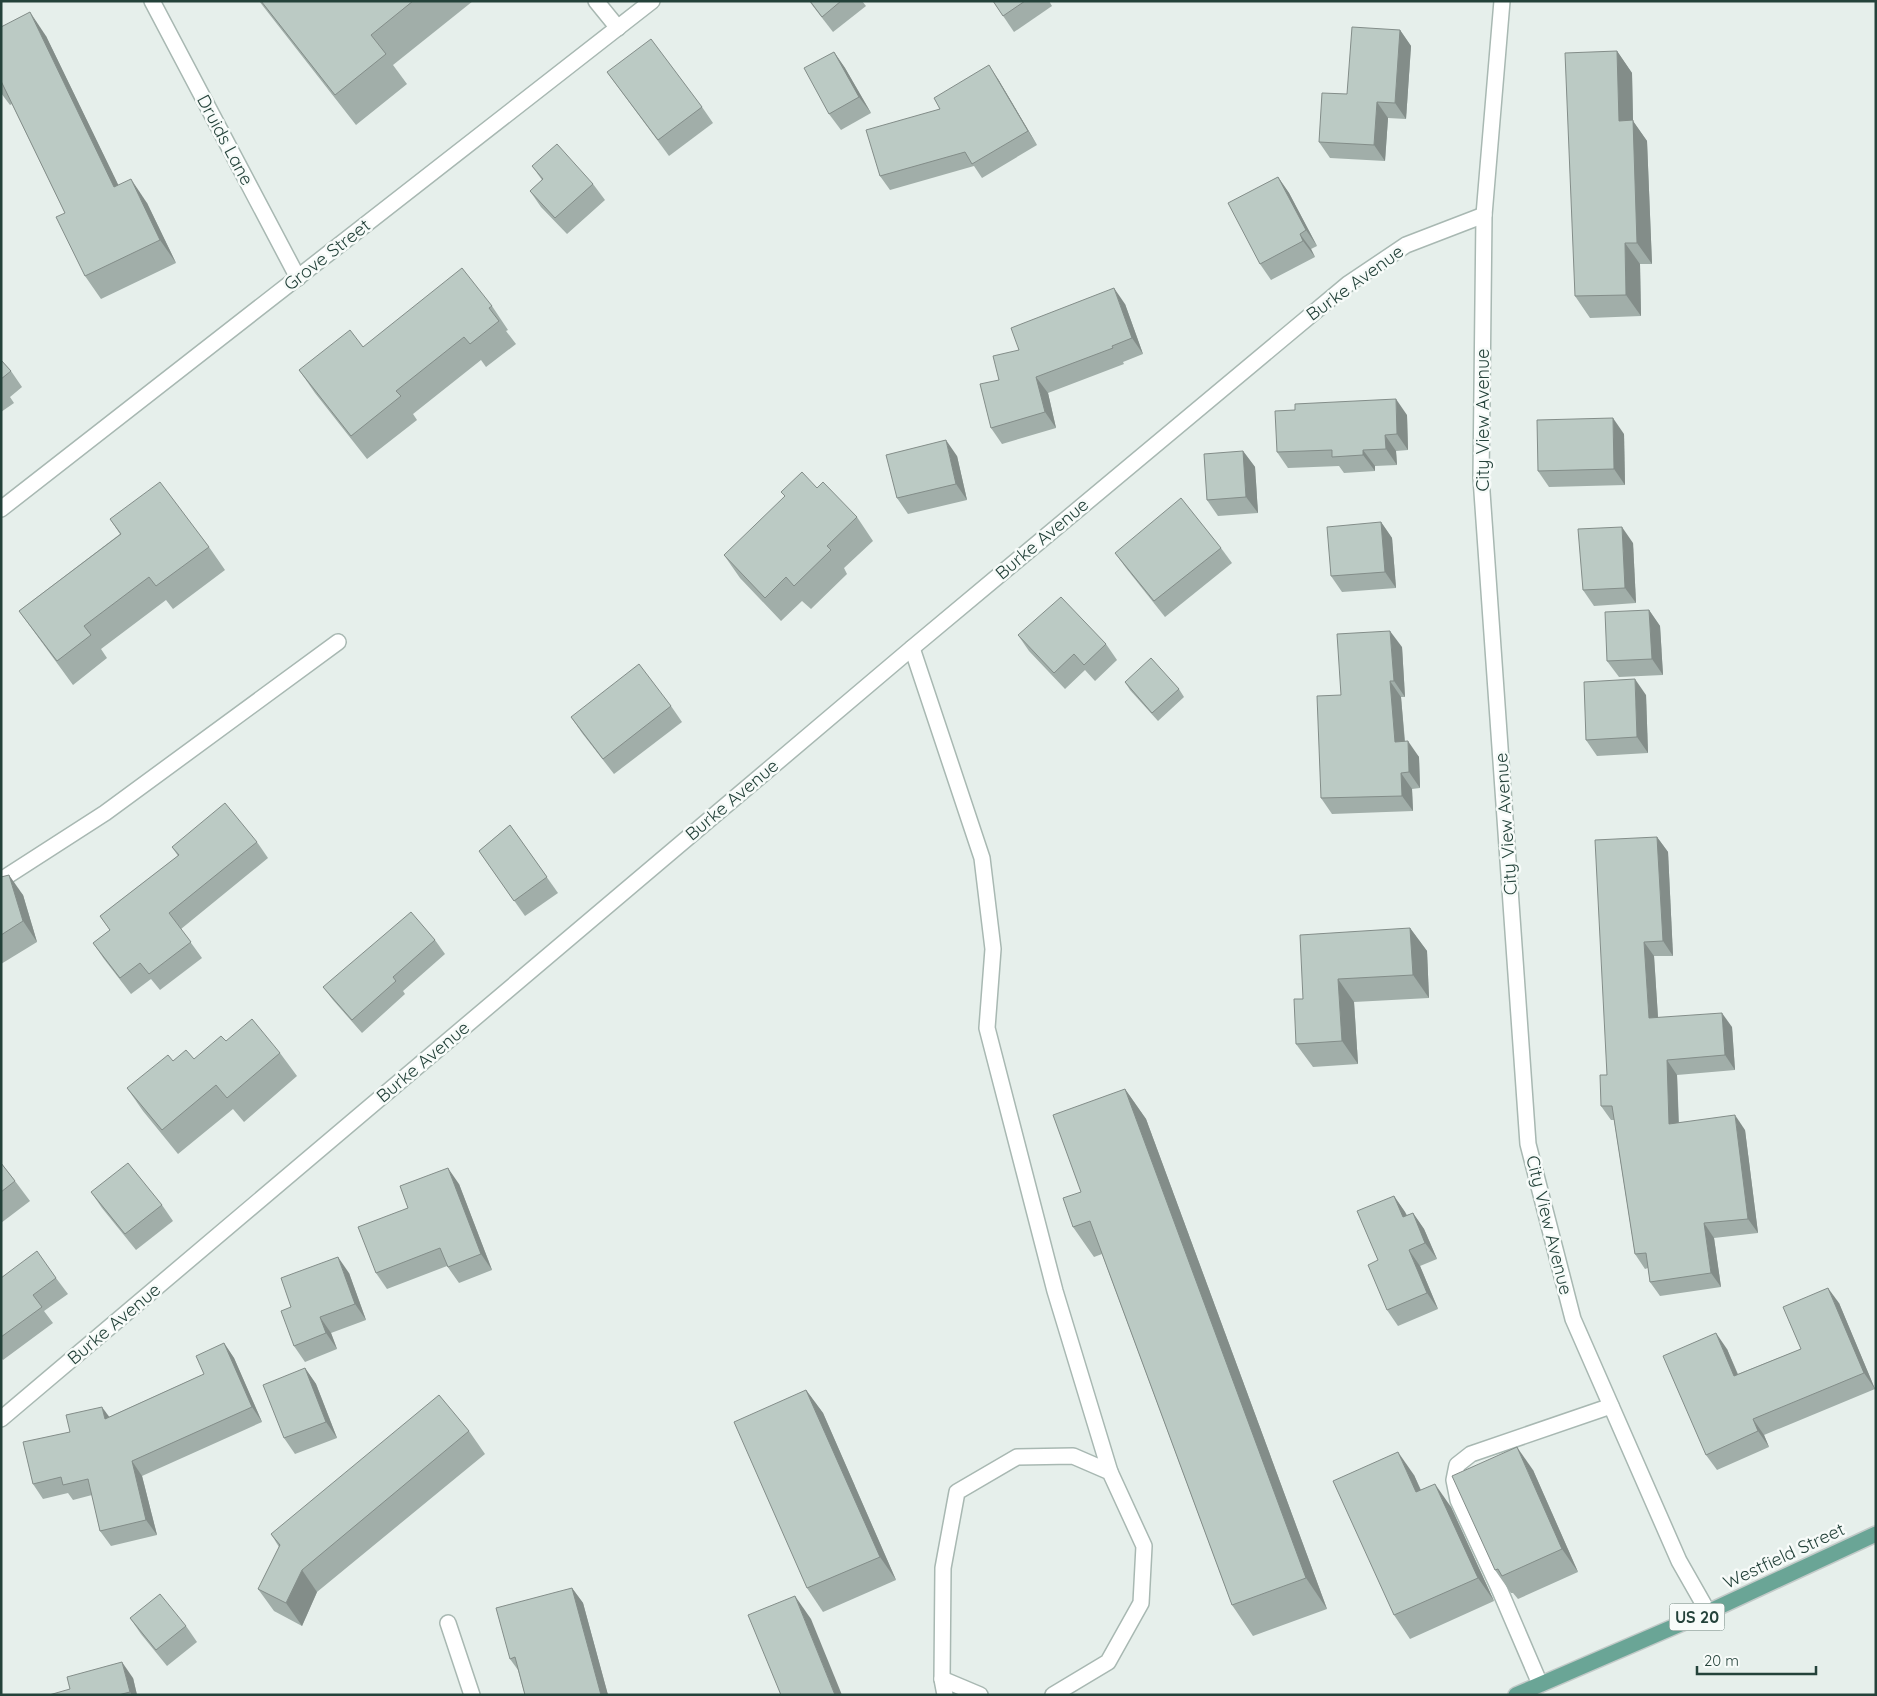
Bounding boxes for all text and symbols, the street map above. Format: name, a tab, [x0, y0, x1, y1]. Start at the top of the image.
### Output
street label: Druids Lane	[192, 91, 259, 189]
street label: Grove Street	[279, 214, 375, 296]
street label: Burke Avenue	[1302, 240, 1408, 326]
street label: City View Avenue	[1471, 349, 1494, 491]
street label: Burke Avenue	[990, 493, 1093, 584]
street label: City View Avenue	[1489, 752, 1522, 896]
street label: Burke Avenue	[680, 754, 783, 845]
street label: Burke Avenue	[371, 1016, 474, 1107]
street label: City View Avenue	[1521, 1153, 1578, 1297]
street label: Burke Avenue	[62, 1278, 165, 1369]
street label: Westfield Street	[1719, 1517, 1848, 1594]
road number: US 20	[1670, 1604, 1724, 1630]
scale bar	[1697, 1644, 1816, 1676]
text: 20 m	[1704, 1651, 1739, 1670]

